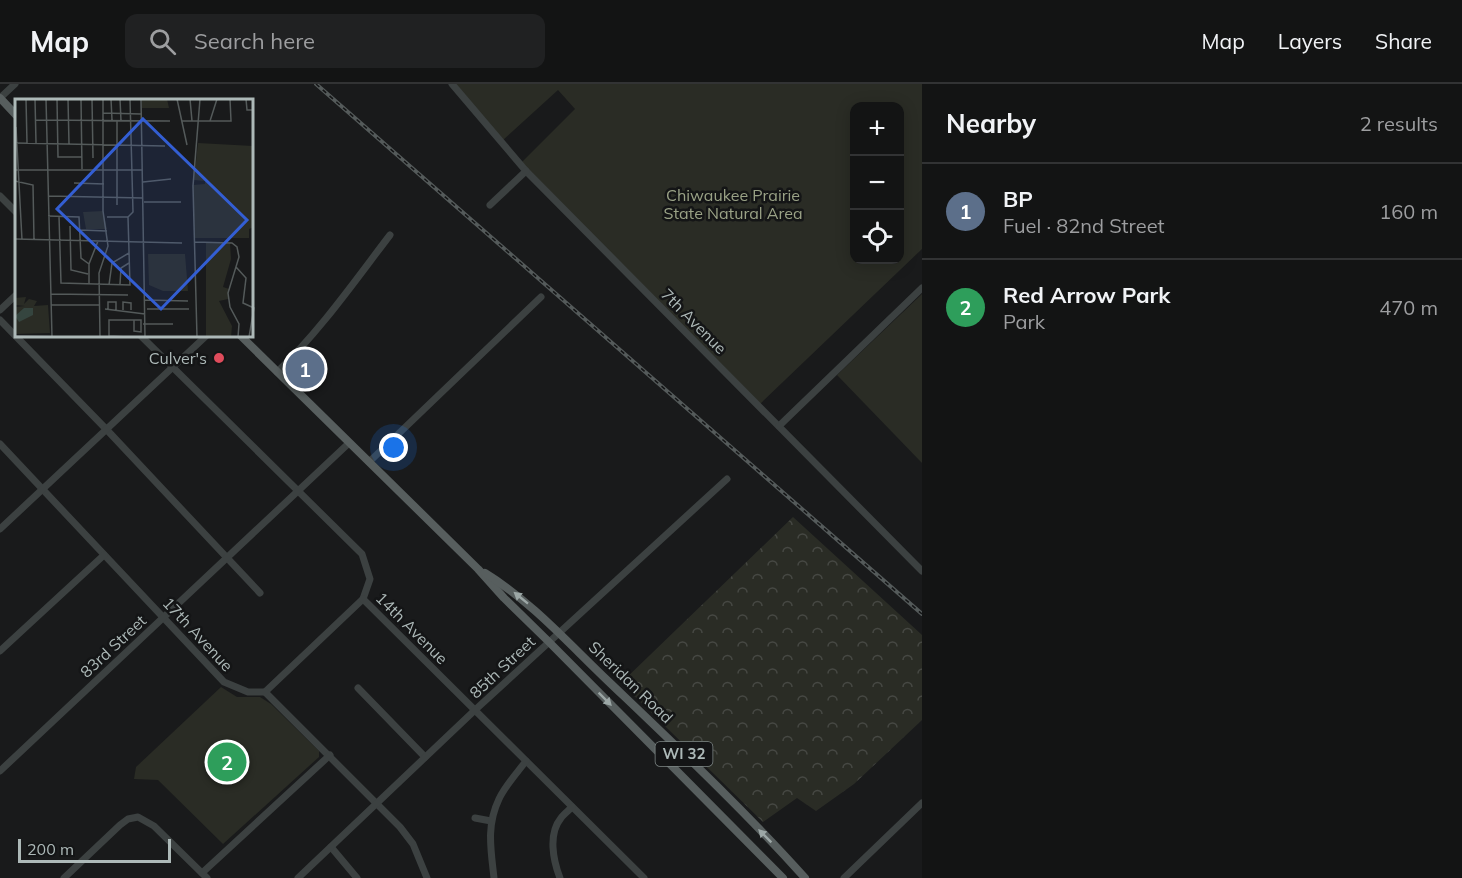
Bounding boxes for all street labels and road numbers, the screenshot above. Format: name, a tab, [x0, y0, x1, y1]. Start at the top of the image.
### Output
street label: 7th Avenue	[657, 284, 731, 358]
street label: 14th Avenue	[372, 588, 452, 668]
street label: 17th Avenue	[159, 593, 237, 675]
street label: 83rd Street	[76, 610, 150, 682]
street label: 85th Street	[465, 631, 539, 702]
street label: Sheridan Road	[585, 637, 677, 727]
road number: WI 32	[656, 742, 712, 766]

